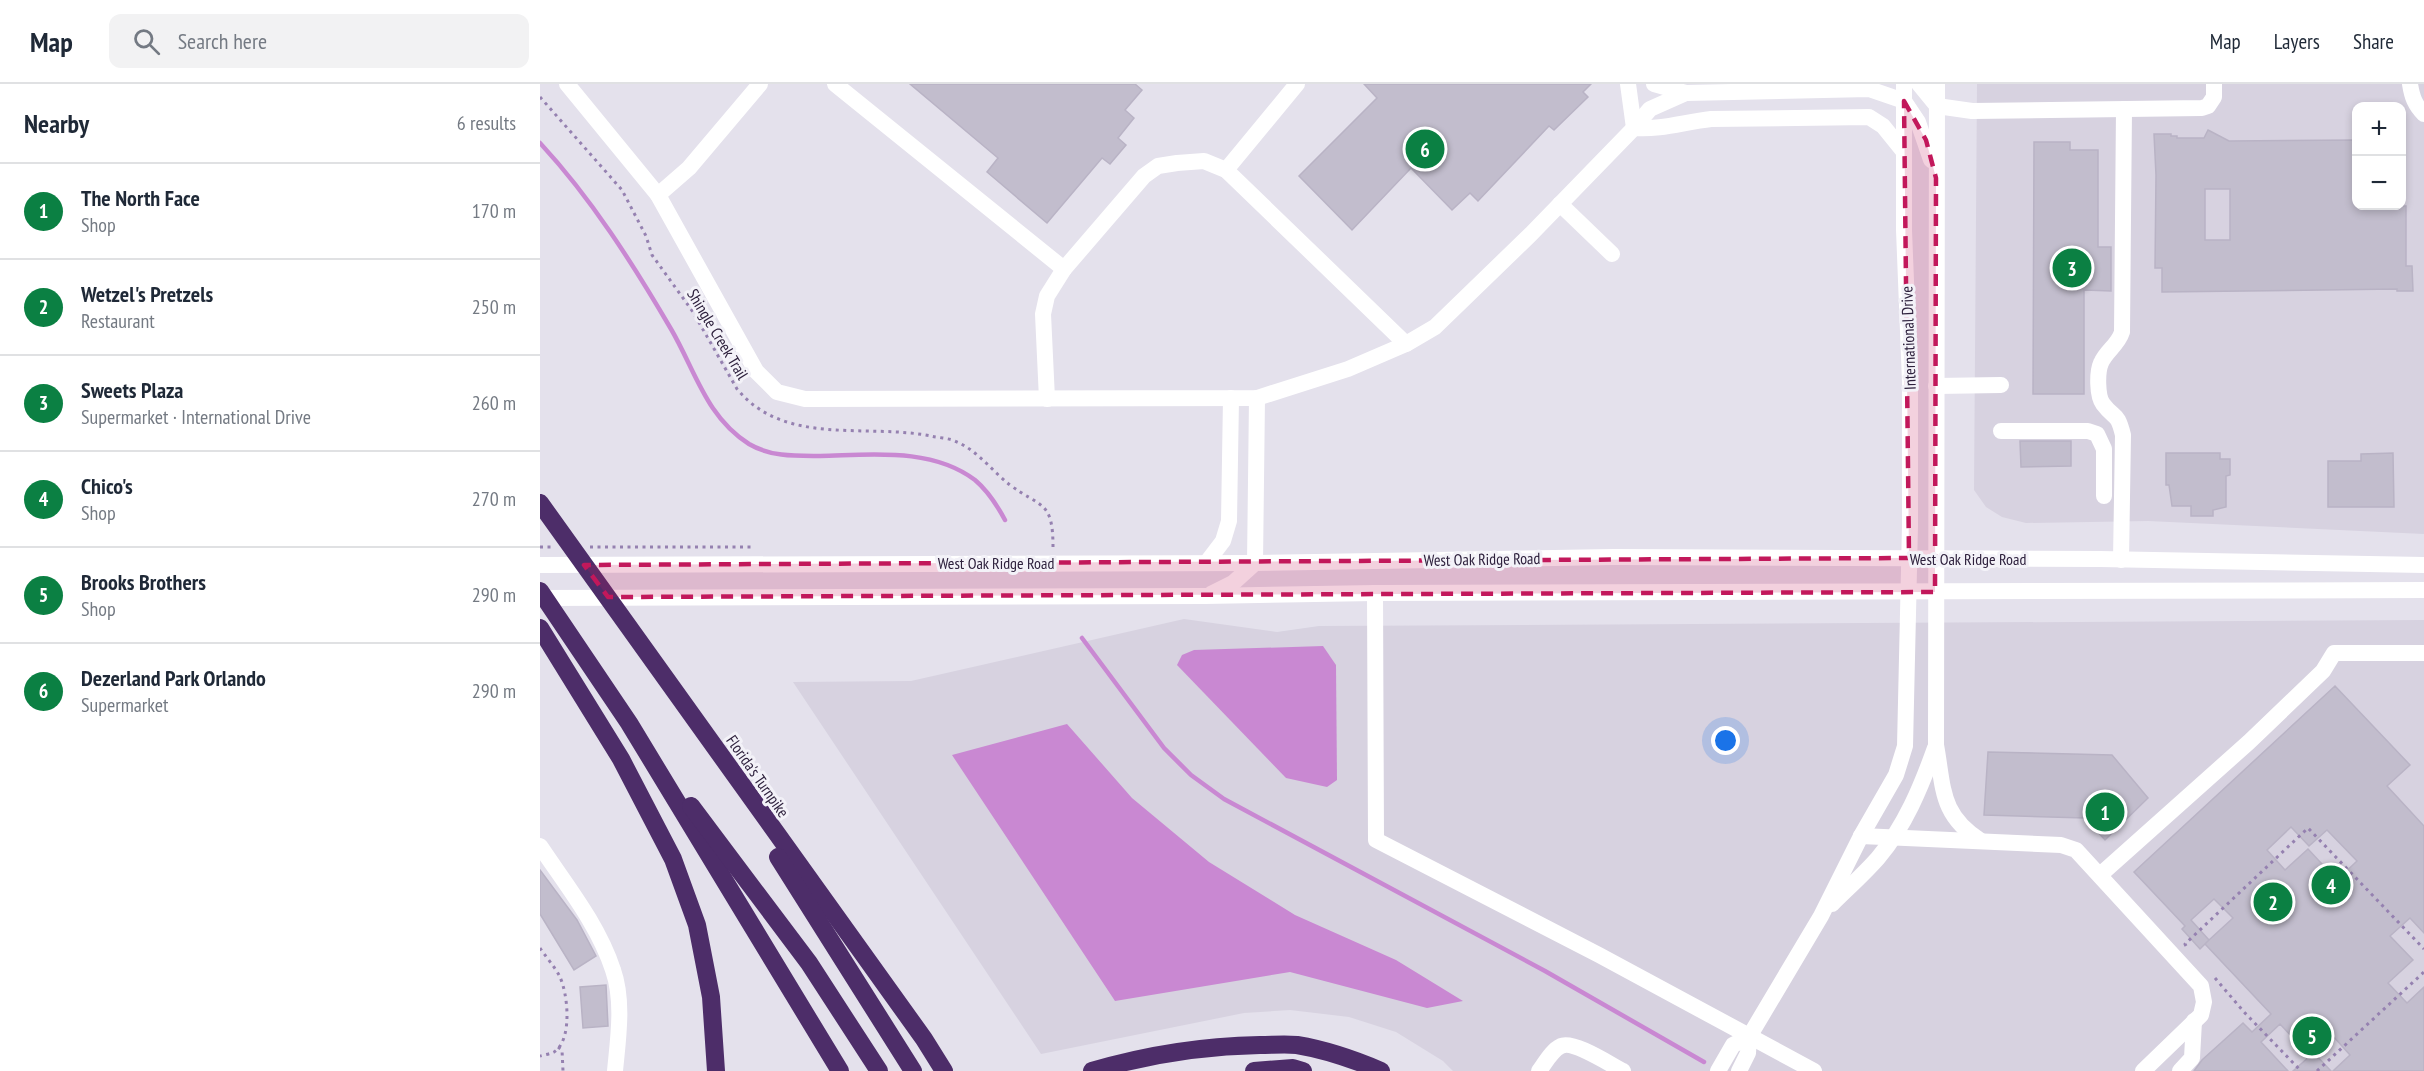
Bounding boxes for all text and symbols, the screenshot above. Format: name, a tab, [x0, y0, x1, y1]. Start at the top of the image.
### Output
search box	[109, 14, 529, 68]
text: Map	[30, 23, 73, 60]
icon: search	[130, 25, 163, 58]
text: Search here	[178, 27, 267, 55]
text: Map	[2210, 28, 2241, 55]
text: Layers	[2274, 28, 2320, 55]
text: Share	[2353, 28, 2394, 55]
map controls	[2352, 102, 2406, 210]
button: +	[2352, 102, 2406, 156]
text: Nearby	[24, 107, 89, 140]
text: 6 results	[457, 110, 516, 136]
pin: 6	[1406, 126, 1444, 172]
button: −	[2352, 156, 2406, 210]
text: The North Face	[81, 184, 200, 212]
text: 1	[39, 198, 48, 224]
text: 170 m	[472, 198, 516, 224]
text: Shop	[81, 212, 116, 238]
pin: 3	[2052, 246, 2092, 291]
text: Wetzel's Pretzels	[81, 280, 213, 308]
street label: Shingle Creek Trail	[683, 285, 753, 383]
street label: International Drive	[1896, 286, 1920, 390]
text: 2	[39, 294, 48, 320]
text: 250 m	[472, 294, 516, 320]
text: Restaurant	[81, 308, 155, 334]
text: Sweets Plaza	[81, 376, 183, 404]
text: 3	[39, 390, 48, 416]
text: 260 m	[472, 390, 516, 416]
text: Supermarket · International Drive	[81, 404, 311, 430]
text: Chico's	[81, 472, 133, 500]
text: 4	[39, 486, 48, 512]
text: 270 m	[472, 486, 516, 512]
text: Shop	[81, 500, 116, 526]
street label: West Oak Ridge Road	[1423, 548, 1541, 570]
street label: West Oak Ridge Road	[1910, 549, 2026, 569]
street label: West Oak Ridge Road	[938, 553, 1054, 573]
text: Brooks Brothers	[81, 568, 206, 596]
text: 5	[39, 582, 48, 608]
text: 290 m	[472, 582, 516, 608]
text: Shop	[81, 596, 116, 622]
text: Dezerland Park Orlando	[81, 664, 266, 692]
text: 6	[39, 678, 48, 704]
text: 290 m	[472, 678, 516, 704]
text: Supermarket	[81, 692, 169, 718]
your location	[1711, 726, 1740, 755]
street label: Florida's Turnpike	[722, 731, 794, 821]
pin: 1	[2086, 790, 2124, 834]
pin: 4	[2312, 862, 2350, 908]
pin: 2	[2254, 880, 2292, 924]
pin: 5	[2292, 1014, 2332, 1058]

